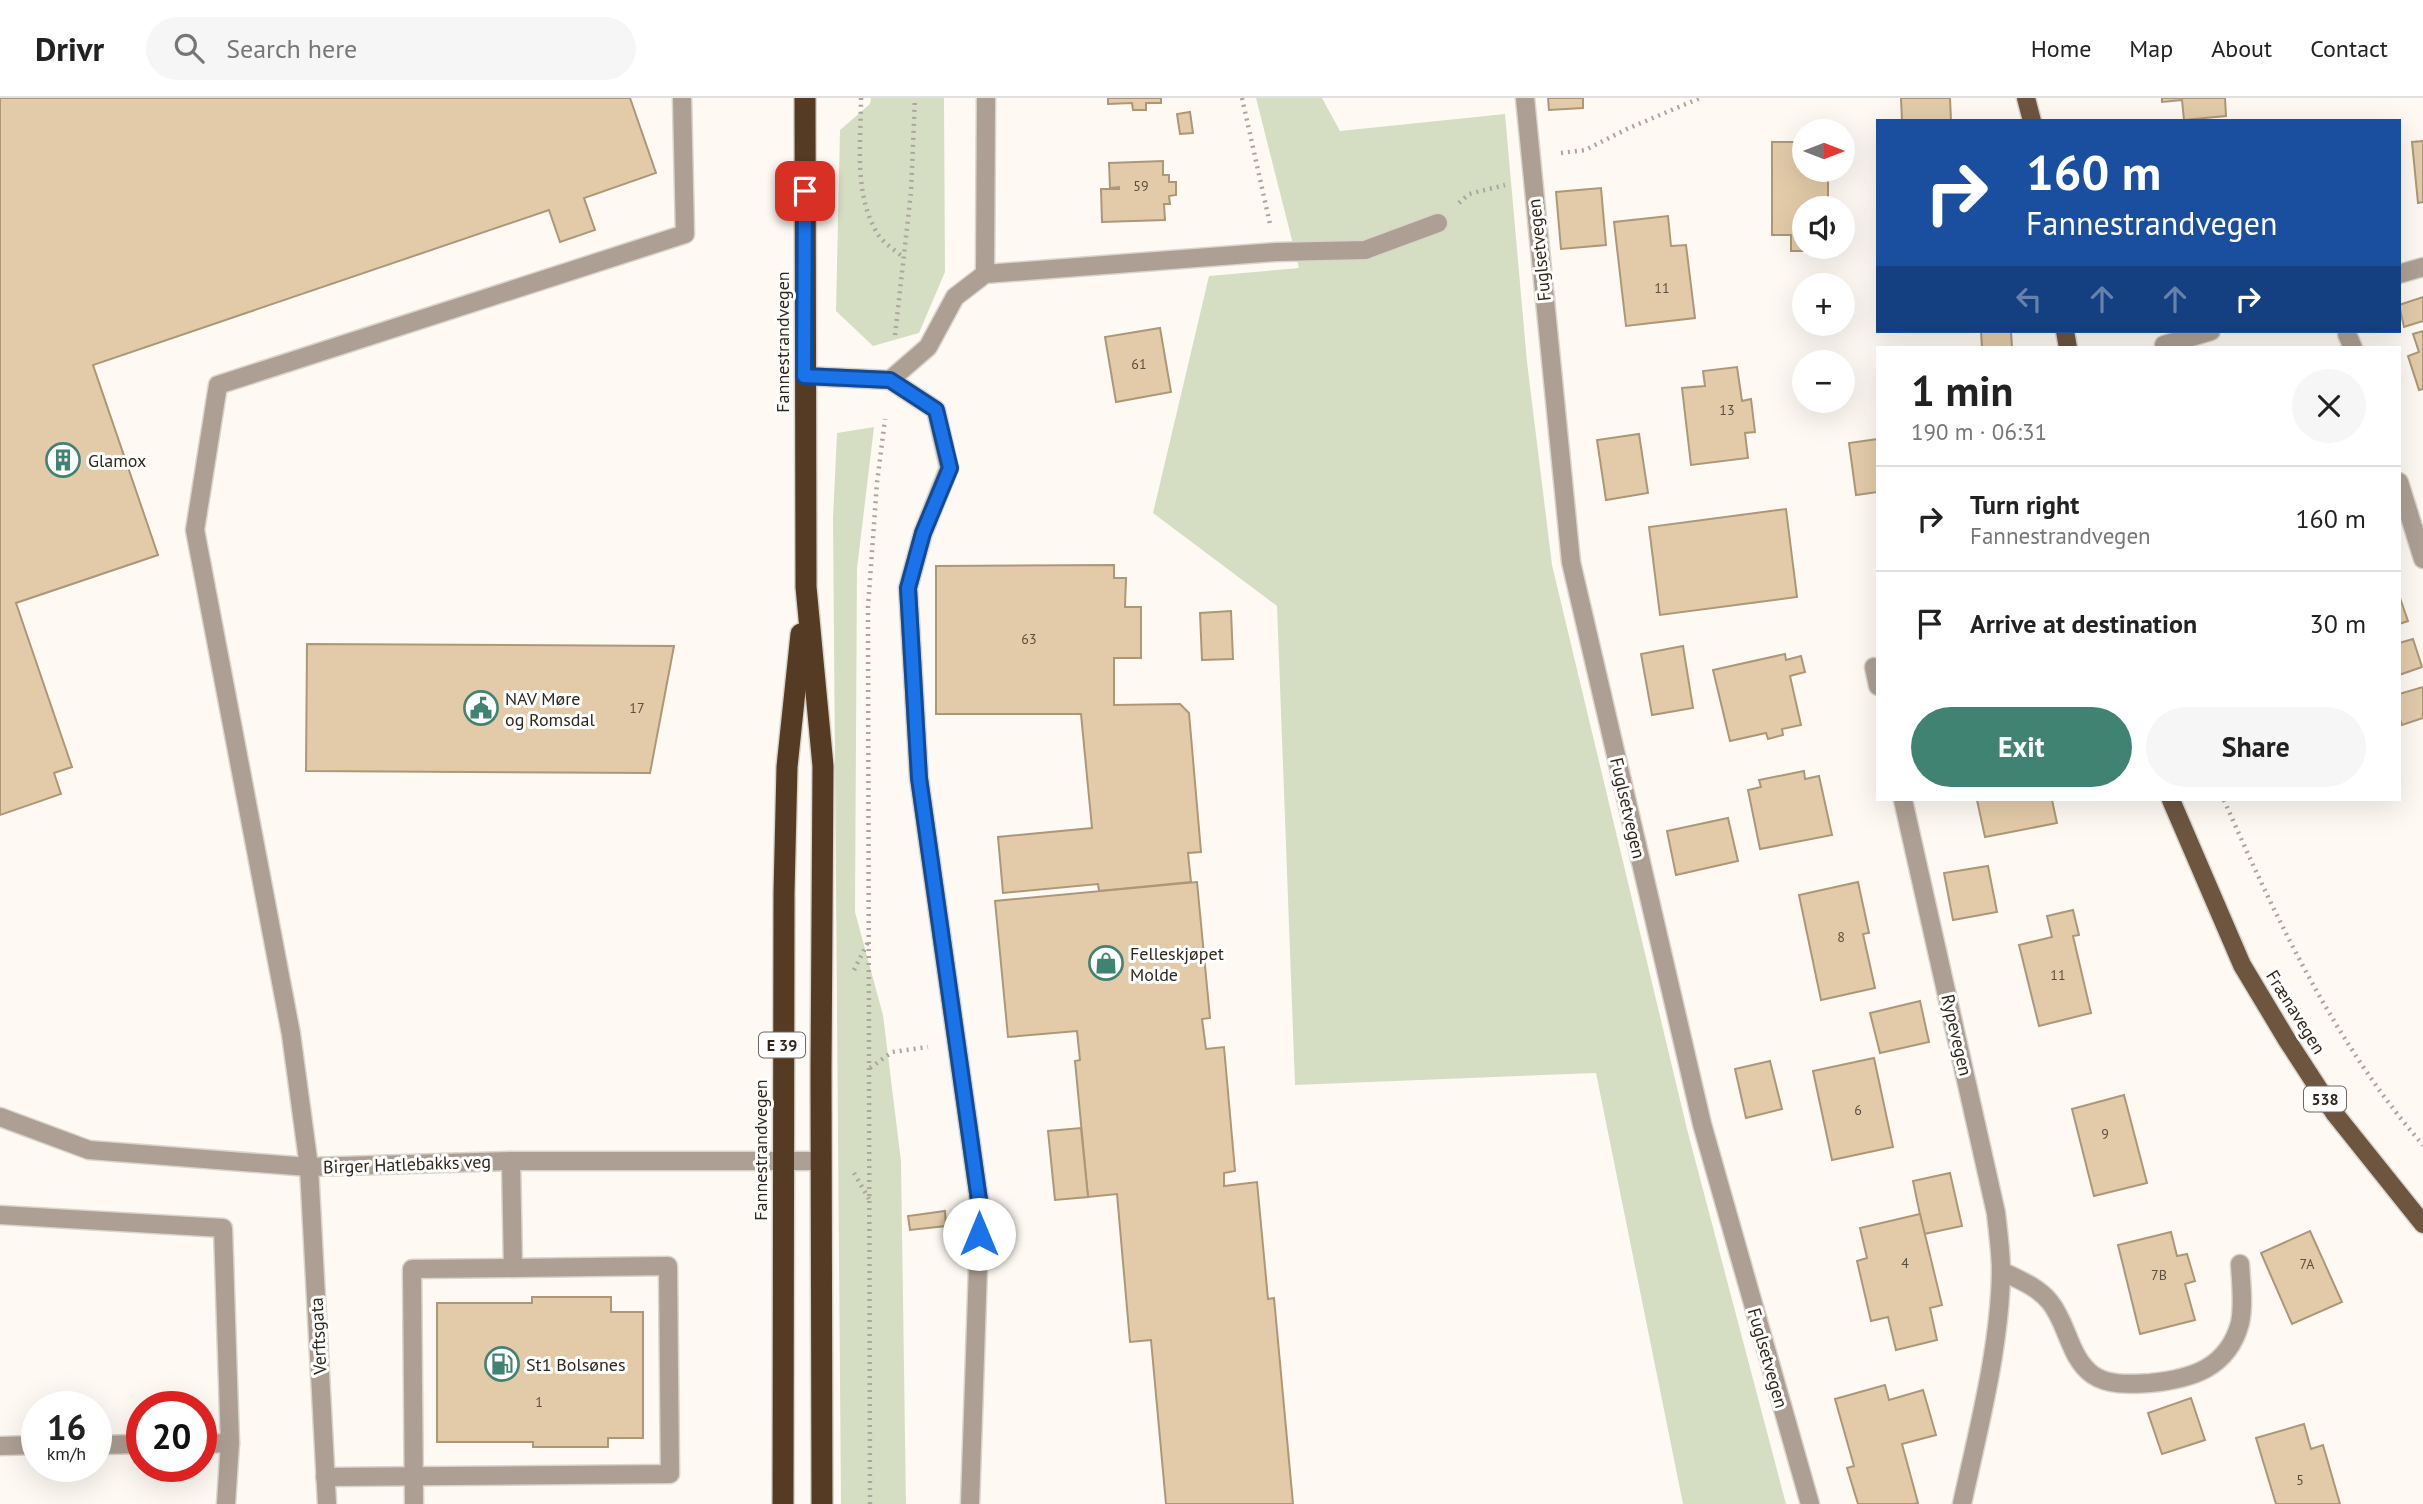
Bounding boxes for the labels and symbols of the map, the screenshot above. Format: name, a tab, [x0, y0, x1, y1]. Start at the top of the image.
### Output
north arrow	[1792, 119, 1855, 182]
pin	[775, 161, 835, 221]
house number: 59	[1133, 177, 1149, 195]
street label: Fuglsetvegen	[1522, 198, 1556, 302]
street label: Fannestrandvegen	[771, 271, 794, 413]
house number: 11	[1654, 279, 1670, 297]
house number: 61	[1131, 355, 1147, 373]
house number: 13	[1719, 401, 1735, 419]
building icon: Glamox	[44, 441, 82, 479]
place label: Glamox	[88, 449, 146, 472]
house number: 63	[1021, 630, 1037, 648]
place label: NAV Møre og Romsdal	[505, 687, 595, 731]
public building icon: NAV Møre og Romsdal	[462, 689, 500, 727]
house number: 17	[629, 699, 645, 717]
street label: Fuglsetvegen	[1605, 755, 1651, 861]
house number: 8	[1837, 928, 1845, 946]
place label: Felleskjøpet Molde	[1130, 942, 1224, 986]
shop icon: Felleskjøpet Molde	[1087, 944, 1125, 982]
house number: 11	[2050, 966, 2066, 984]
street label: Frænavegen	[2261, 966, 2331, 1058]
street label: Rypevegen	[1936, 992, 1978, 1078]
road number: E 39	[759, 1032, 805, 1057]
street label: Fannestrandvegen	[749, 1079, 772, 1221]
road number: 538	[2304, 1086, 2346, 1112]
house number: 6	[1854, 1101, 1862, 1119]
house number: 9	[2101, 1125, 2109, 1143]
street label: Birger Hatlebakks veg	[323, 1150, 491, 1178]
position arrow	[942, 1197, 1016, 1271]
house number: 4	[1901, 1254, 1909, 1272]
house number: 7A	[2299, 1255, 2315, 1273]
house number: 7B	[2151, 1266, 2167, 1284]
street label: Verftsgata	[304, 1297, 332, 1376]
street label: Fuglsetvegen	[1743, 1305, 1793, 1411]
fuel station icon: St1 Bolsønes	[483, 1345, 521, 1383]
place label: St1 Bolsønes	[526, 1353, 626, 1376]
speed limit sign: 20	[126, 1391, 217, 1482]
house number: 1	[535, 1393, 543, 1411]
house number: 5	[2296, 1471, 2304, 1489]

